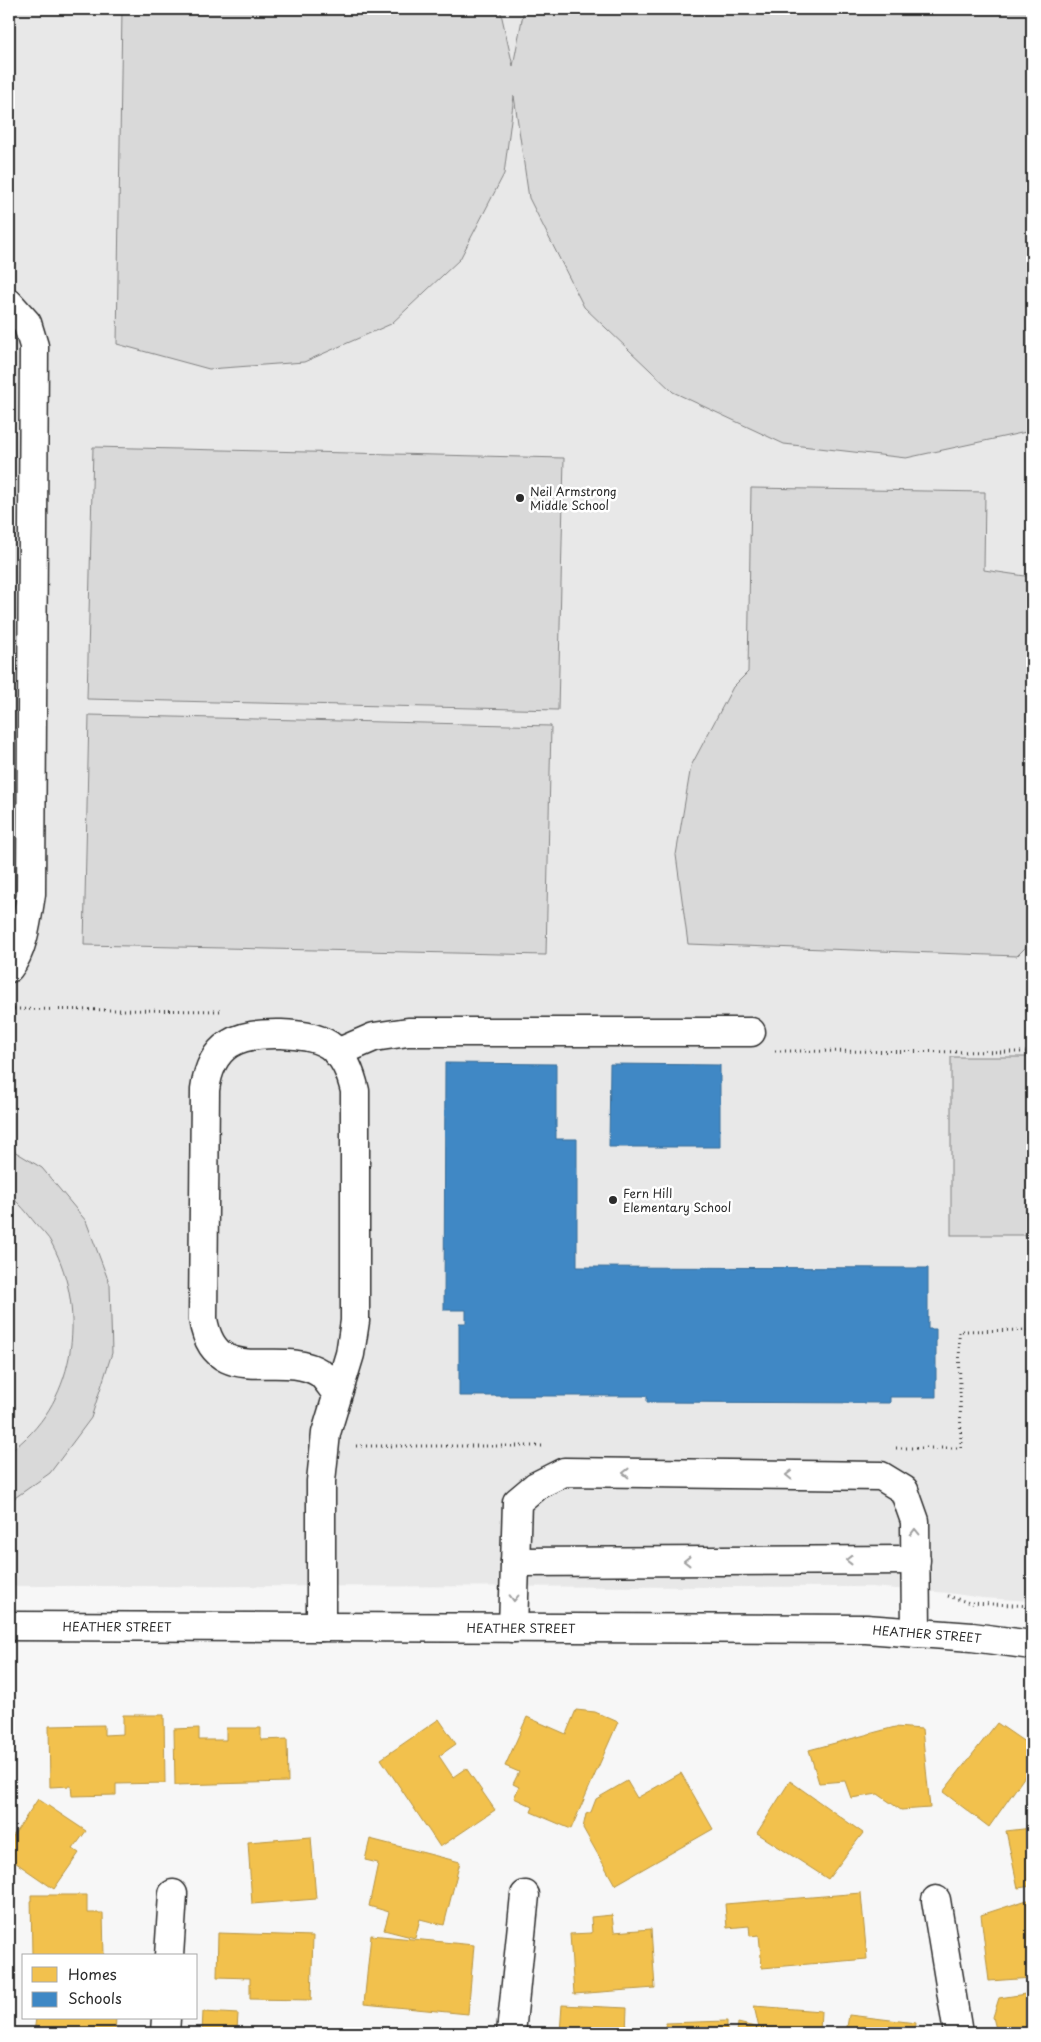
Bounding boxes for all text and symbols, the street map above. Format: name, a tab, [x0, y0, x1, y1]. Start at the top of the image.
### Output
place label: Neil Armstrong Middle School	[530, 482, 617, 514]
marker: Neil Armstrong Middle School	[514, 492, 526, 504]
place label: Fern Hill Elementary School	[623, 1184, 731, 1216]
marker: Fern Hill Elementary School	[607, 1194, 619, 1206]
one-way arrow	[622, 1467, 630, 1478]
one-way arrow	[785, 1470, 792, 1480]
one-way arrow	[910, 1527, 920, 1535]
one-way arrow	[845, 1555, 853, 1565]
one-way arrow	[683, 1556, 690, 1566]
one-way arrow	[509, 1594, 519, 1602]
street label: HEATHER STREET	[63, 1617, 172, 1636]
street label: HEATHER STREET	[467, 1619, 576, 1637]
street label: HEATHER STREET	[872, 1621, 983, 1647]
legend	[22, 1954, 198, 2020]
text: Homes	[68, 1962, 117, 1985]
text: Schools	[68, 1986, 122, 2009]

